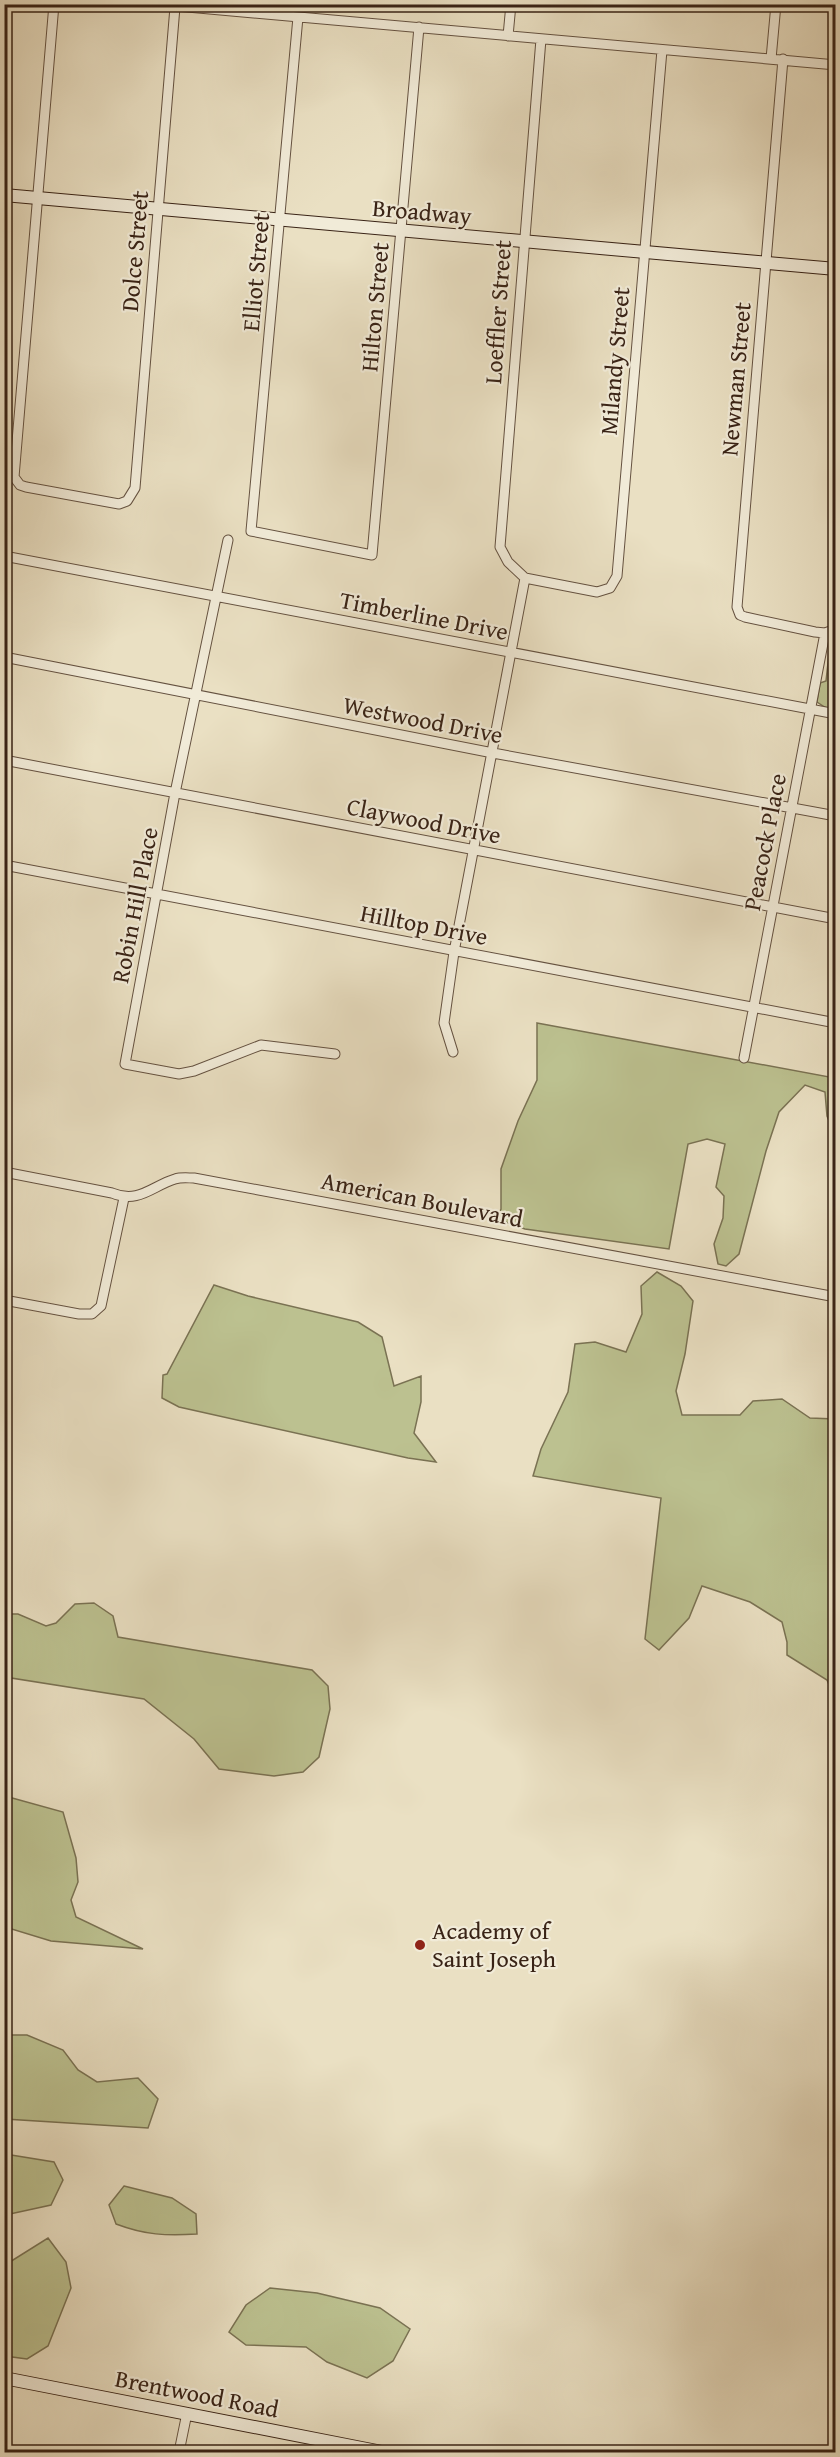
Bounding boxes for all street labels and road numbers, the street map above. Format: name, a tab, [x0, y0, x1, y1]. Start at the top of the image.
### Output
street label: Dolce Street	[112, 188, 157, 313]
street label: Broadway	[371, 190, 473, 233]
street label: Elliot Street	[233, 211, 278, 333]
street label: Loeffler Street	[475, 238, 520, 385]
street label: Hilton Street	[351, 240, 398, 373]
street label: Milandy Street	[591, 285, 638, 437]
street label: Newman Street	[711, 300, 760, 457]
street label: Timberline Drive	[337, 582, 511, 649]
street label: Westwood Drive	[340, 687, 506, 752]
street label: Peacock Place	[734, 770, 795, 913]
street label: Claywood Drive	[344, 788, 504, 853]
street label: Robin Hill Place	[102, 824, 167, 986]
street label: Hilltop Drive	[357, 895, 491, 954]
street label: American Boulevard	[318, 1163, 526, 1236]
street label: Brentwood Road	[112, 2361, 282, 2427]

